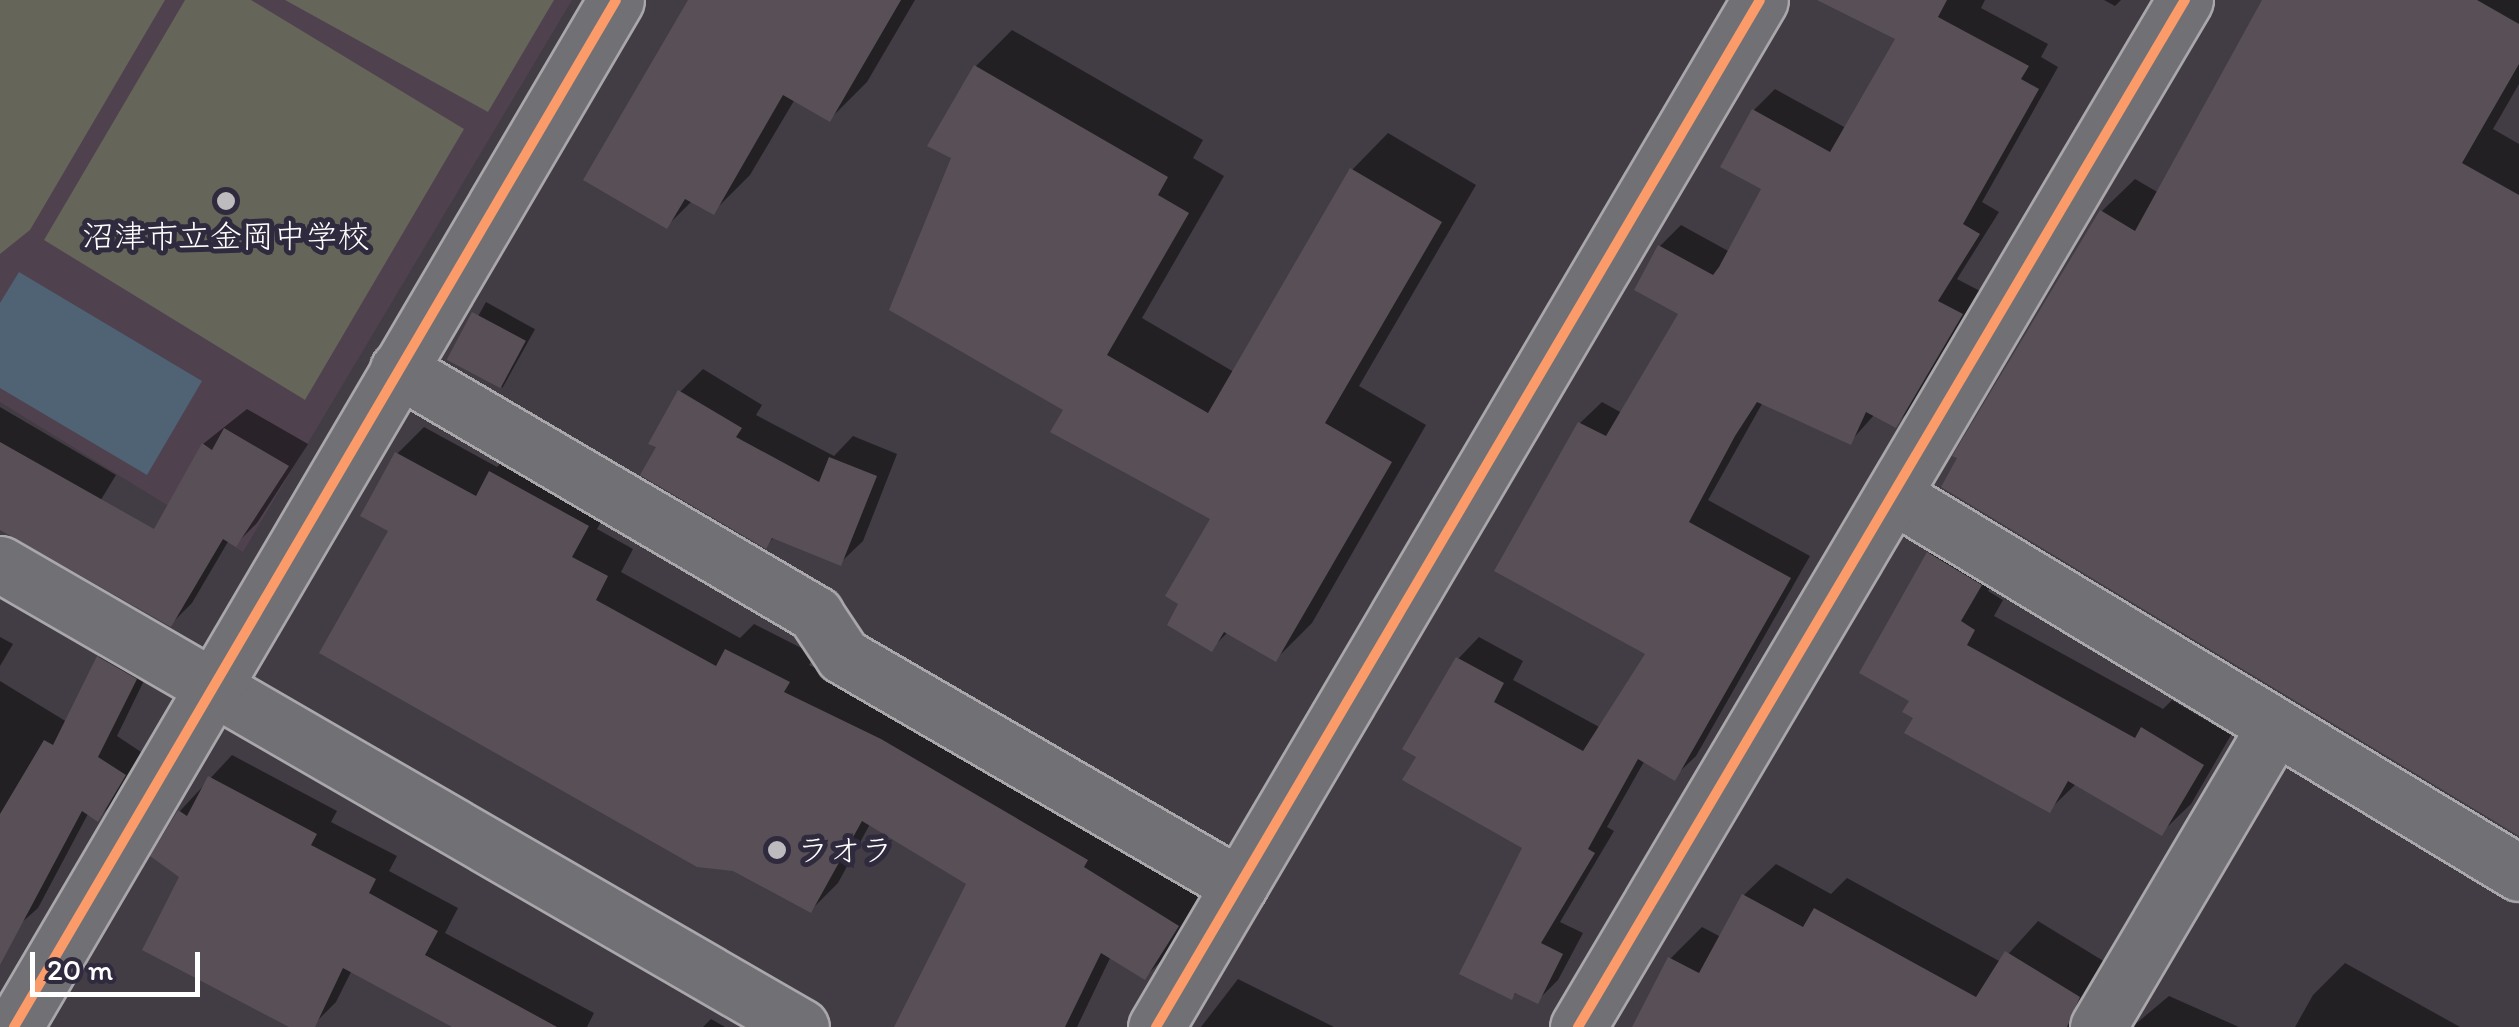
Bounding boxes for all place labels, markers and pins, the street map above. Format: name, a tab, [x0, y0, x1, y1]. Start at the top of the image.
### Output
marker: 沼津市立金岡中学校	[215, 190, 237, 212]
place label: 沼津市立金岡中学校	[82, 217, 370, 255]
place label: ラオラ	[797, 831, 893, 869]
marker: ラオラ	[766, 839, 788, 861]

